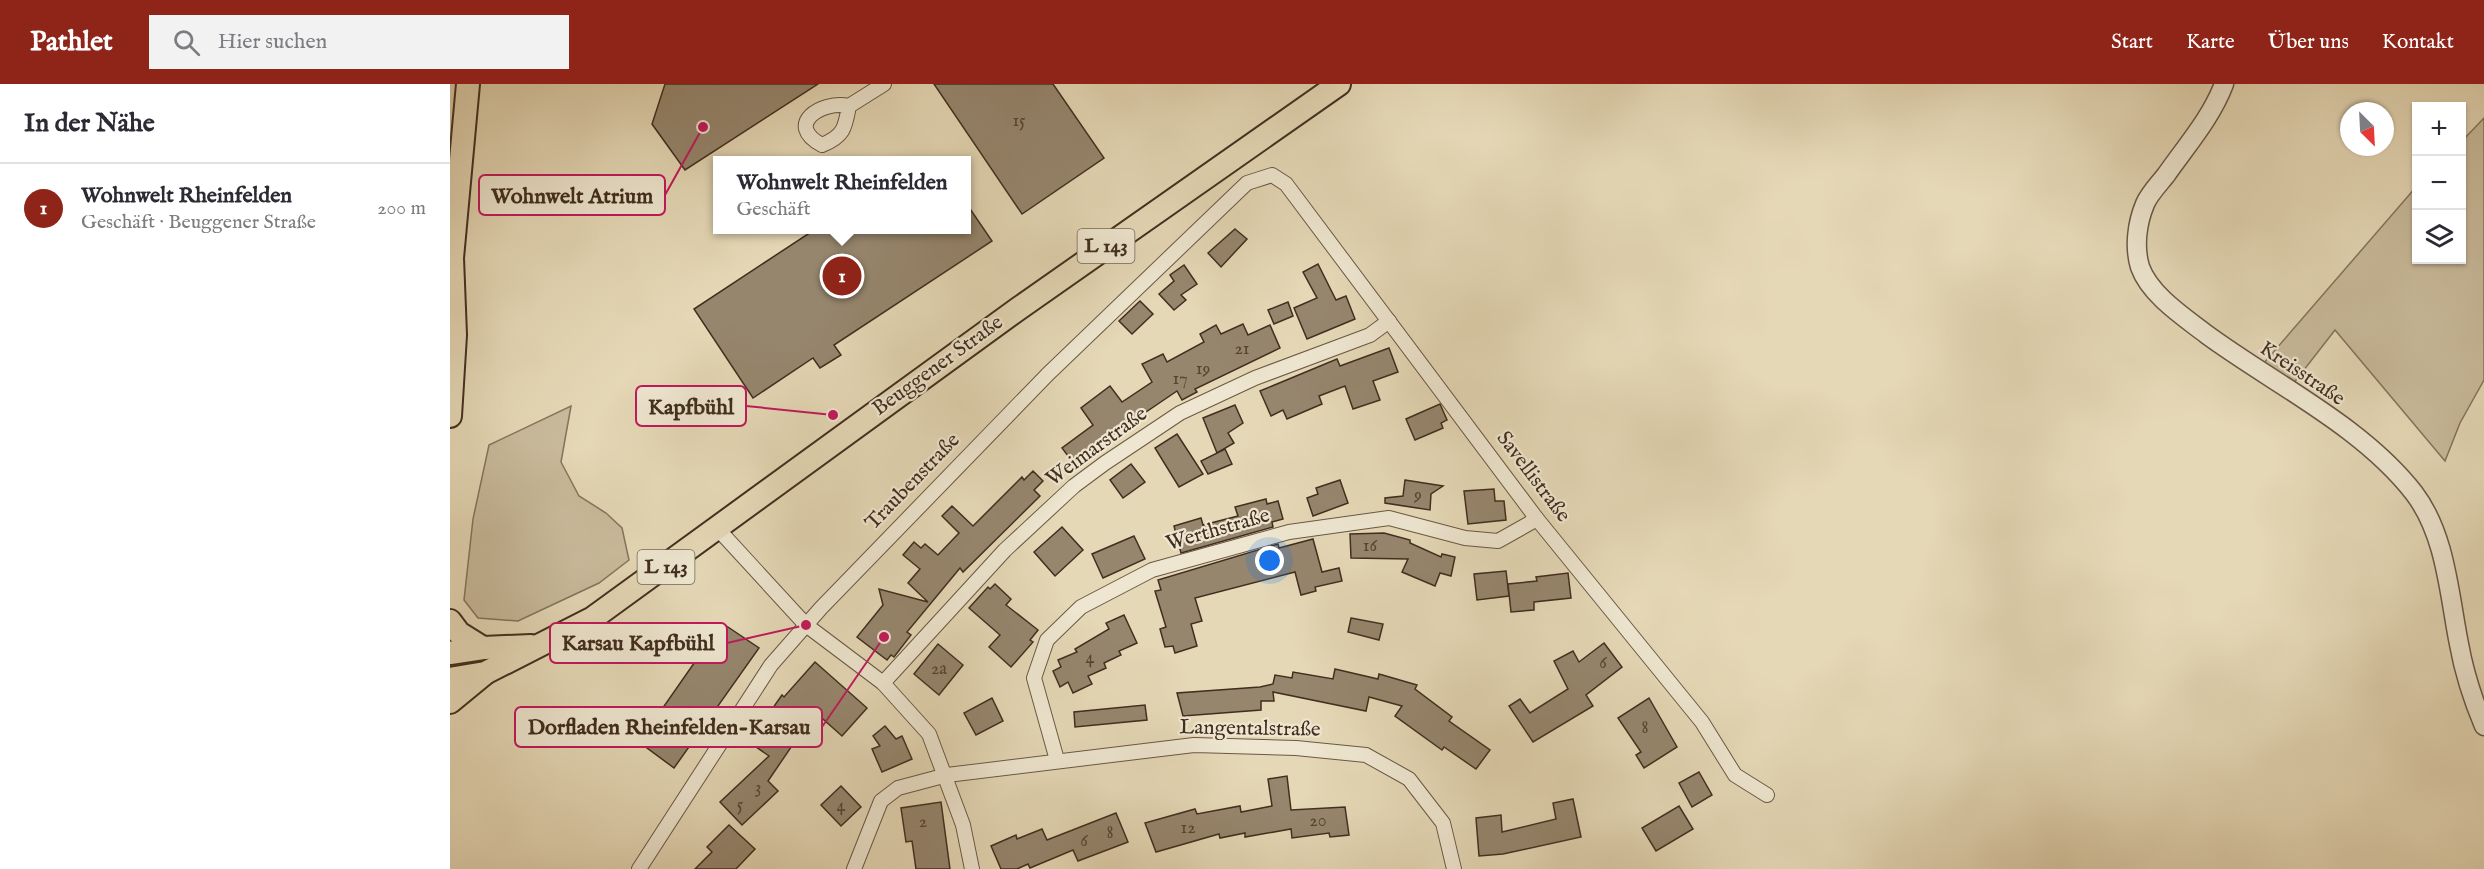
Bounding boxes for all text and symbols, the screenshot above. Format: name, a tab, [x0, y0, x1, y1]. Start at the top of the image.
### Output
search box	[149, 15, 569, 69]
text: Pathlet	[30, 25, 113, 60]
icon: search	[170, 26, 203, 59]
text: Hier suchen	[218, 28, 327, 56]
text: Start	[2111, 29, 2153, 56]
text: Karte	[2186, 29, 2235, 56]
text: Über uns	[2268, 29, 2349, 56]
text: Kontakt	[2382, 29, 2454, 56]
north arrow	[2340, 102, 2394, 156]
map controls	[2412, 102, 2466, 264]
button: +	[2412, 102, 2466, 156]
text: In der Nähe	[24, 107, 155, 140]
house number: 15	[1012, 110, 1026, 133]
popup	[713, 156, 971, 234]
button: −	[2412, 156, 2466, 210]
text: Wohnwelt Rheinfelden	[736, 169, 948, 197]
callout: Wohnwelt Atrium	[479, 175, 665, 215]
text: Wohnwelt Rheinfelden	[81, 182, 292, 210]
text: Wohnwelt Atrium	[490, 183, 653, 211]
text: 1	[40, 196, 47, 221]
text: 200 m	[377, 196, 426, 221]
text: Geschäft	[736, 197, 811, 222]
text: Geschäft · Beuggener Straße	[81, 210, 316, 235]
button: layers	[2412, 210, 2466, 264]
road number: L 143	[1078, 229, 1134, 263]
pin: 1	[822, 254, 862, 298]
street label: Beuggener Straße	[867, 309, 1009, 423]
street label: Kreisstraße	[2254, 336, 2350, 413]
house number: 21	[1234, 338, 1250, 361]
house number: 19	[1196, 358, 1210, 381]
house number: 17	[1172, 368, 1188, 391]
callout: Kapfbühl	[636, 386, 746, 426]
text: Kapfbühl	[648, 394, 735, 422]
street label: Weimarstraße	[1041, 401, 1153, 493]
street label: Savellistraße	[1490, 426, 1576, 528]
street label: Traubenstraße	[860, 427, 966, 536]
house number: 9	[1413, 484, 1422, 507]
street label: Werthstraße	[1163, 502, 1273, 558]
house number: 16	[1363, 535, 1378, 558]
your location	[1255, 546, 1284, 575]
road number: L 143	[638, 550, 694, 584]
callout: Karsau Kapfbühl	[550, 623, 727, 663]
text: Karsau Kapfbühl	[562, 630, 715, 658]
house number: 4	[1086, 647, 1095, 670]
house number: 6	[1599, 652, 1607, 675]
house number: 2a	[931, 658, 947, 681]
callout: Dorfladen Rheinfelden-Karsau	[515, 707, 822, 747]
text: Dorfladen Rheinfelden-Karsau	[527, 714, 811, 742]
street label: Langentalstraße	[1179, 714, 1321, 744]
house number: 8	[1641, 717, 1649, 740]
house number: 3	[755, 777, 761, 800]
house number: 5	[737, 794, 744, 817]
house number: 4	[837, 795, 846, 818]
house number: 20	[1309, 810, 1327, 833]
house number: 2	[919, 811, 927, 834]
house number: 12	[1180, 817, 1196, 840]
house number: 8	[1106, 822, 1114, 845]
house number: 6	[1080, 830, 1088, 853]

